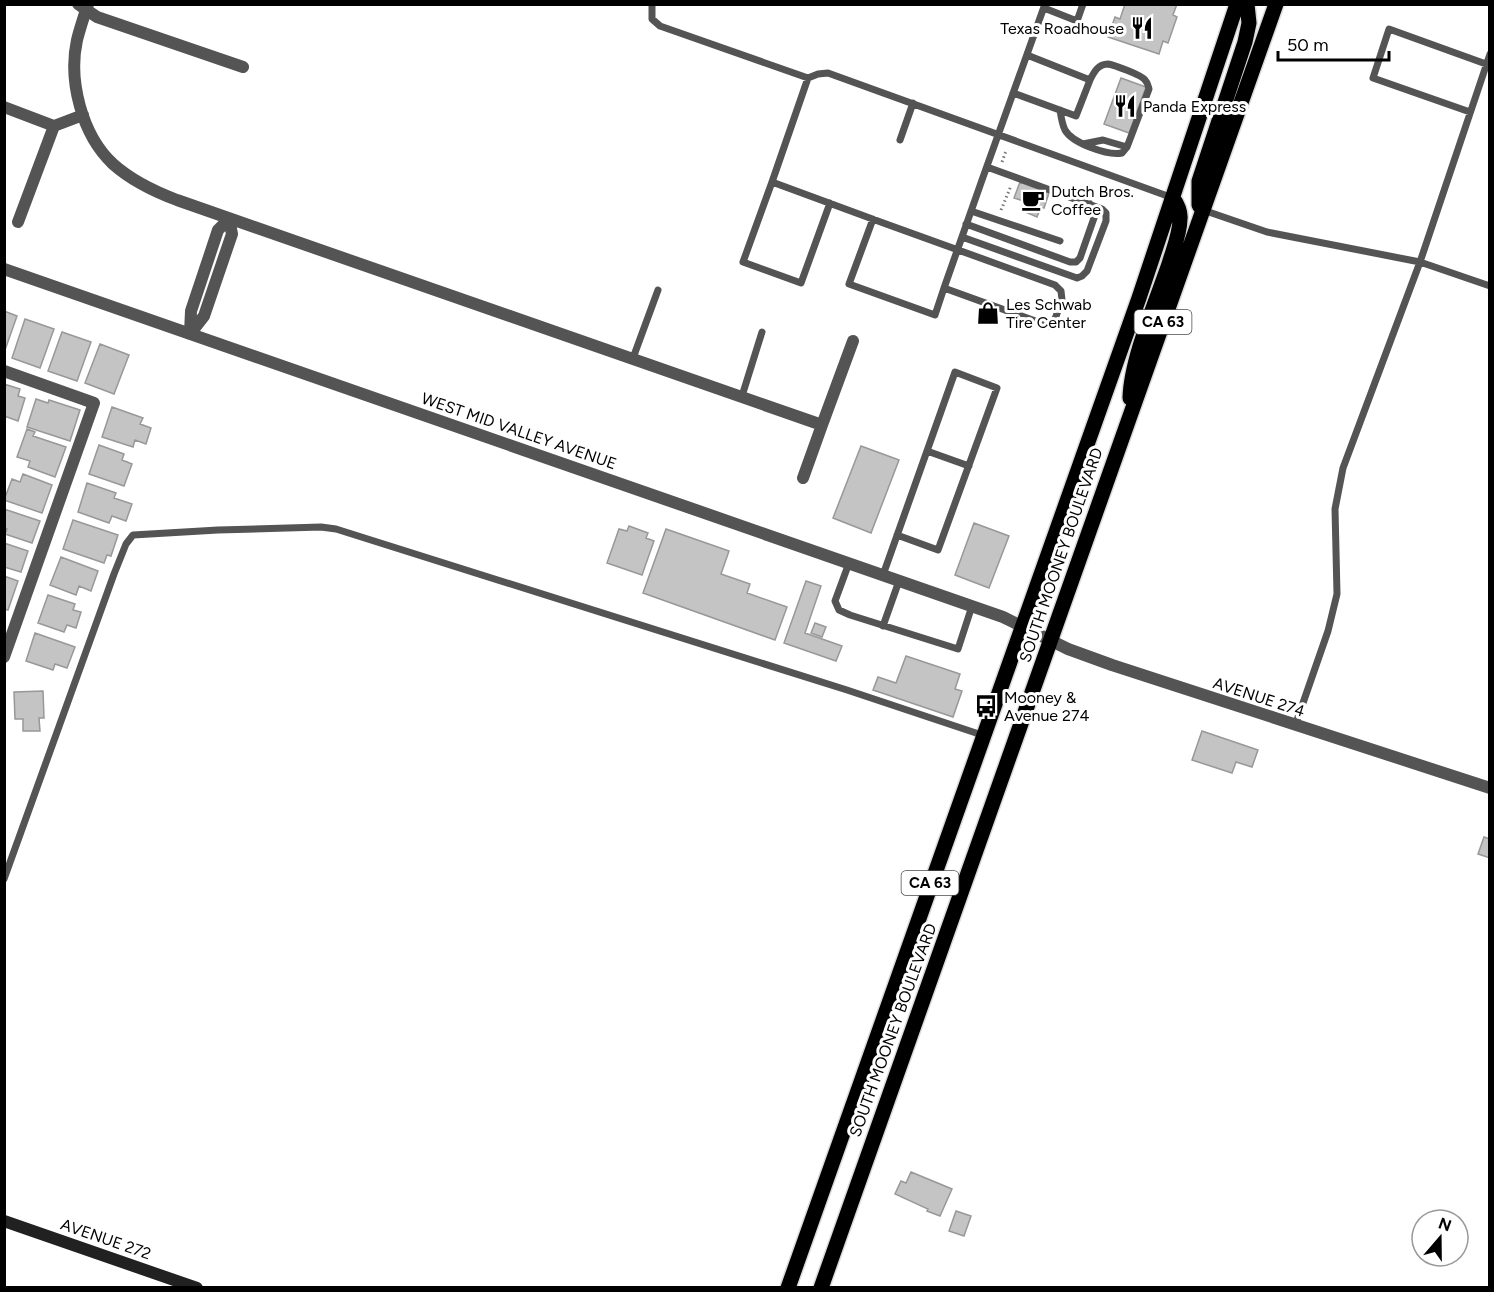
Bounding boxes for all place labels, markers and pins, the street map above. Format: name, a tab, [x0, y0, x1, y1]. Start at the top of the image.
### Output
restaurant icon: Texas Roadhouse	[1129, 15, 1155, 41]
place label: Texas Roadhouse	[1000, 19, 1124, 38]
restaurant icon: Panda Express	[1112, 93, 1138, 119]
place label: Panda Express	[1143, 97, 1246, 116]
place label: Dutch Bros. Coffee	[1051, 182, 1134, 219]
cafe icon: Dutch Bros. Coffee	[1020, 187, 1046, 213]
place label: Les Schwab Tire Center	[1006, 295, 1092, 332]
shop icon: Les Schwab Tire Center	[975, 300, 1001, 326]
place label: Mooney & Avenue 274	[1004, 688, 1090, 725]
bus stop icon: Mooney & Avenue 274	[973, 693, 999, 719]

